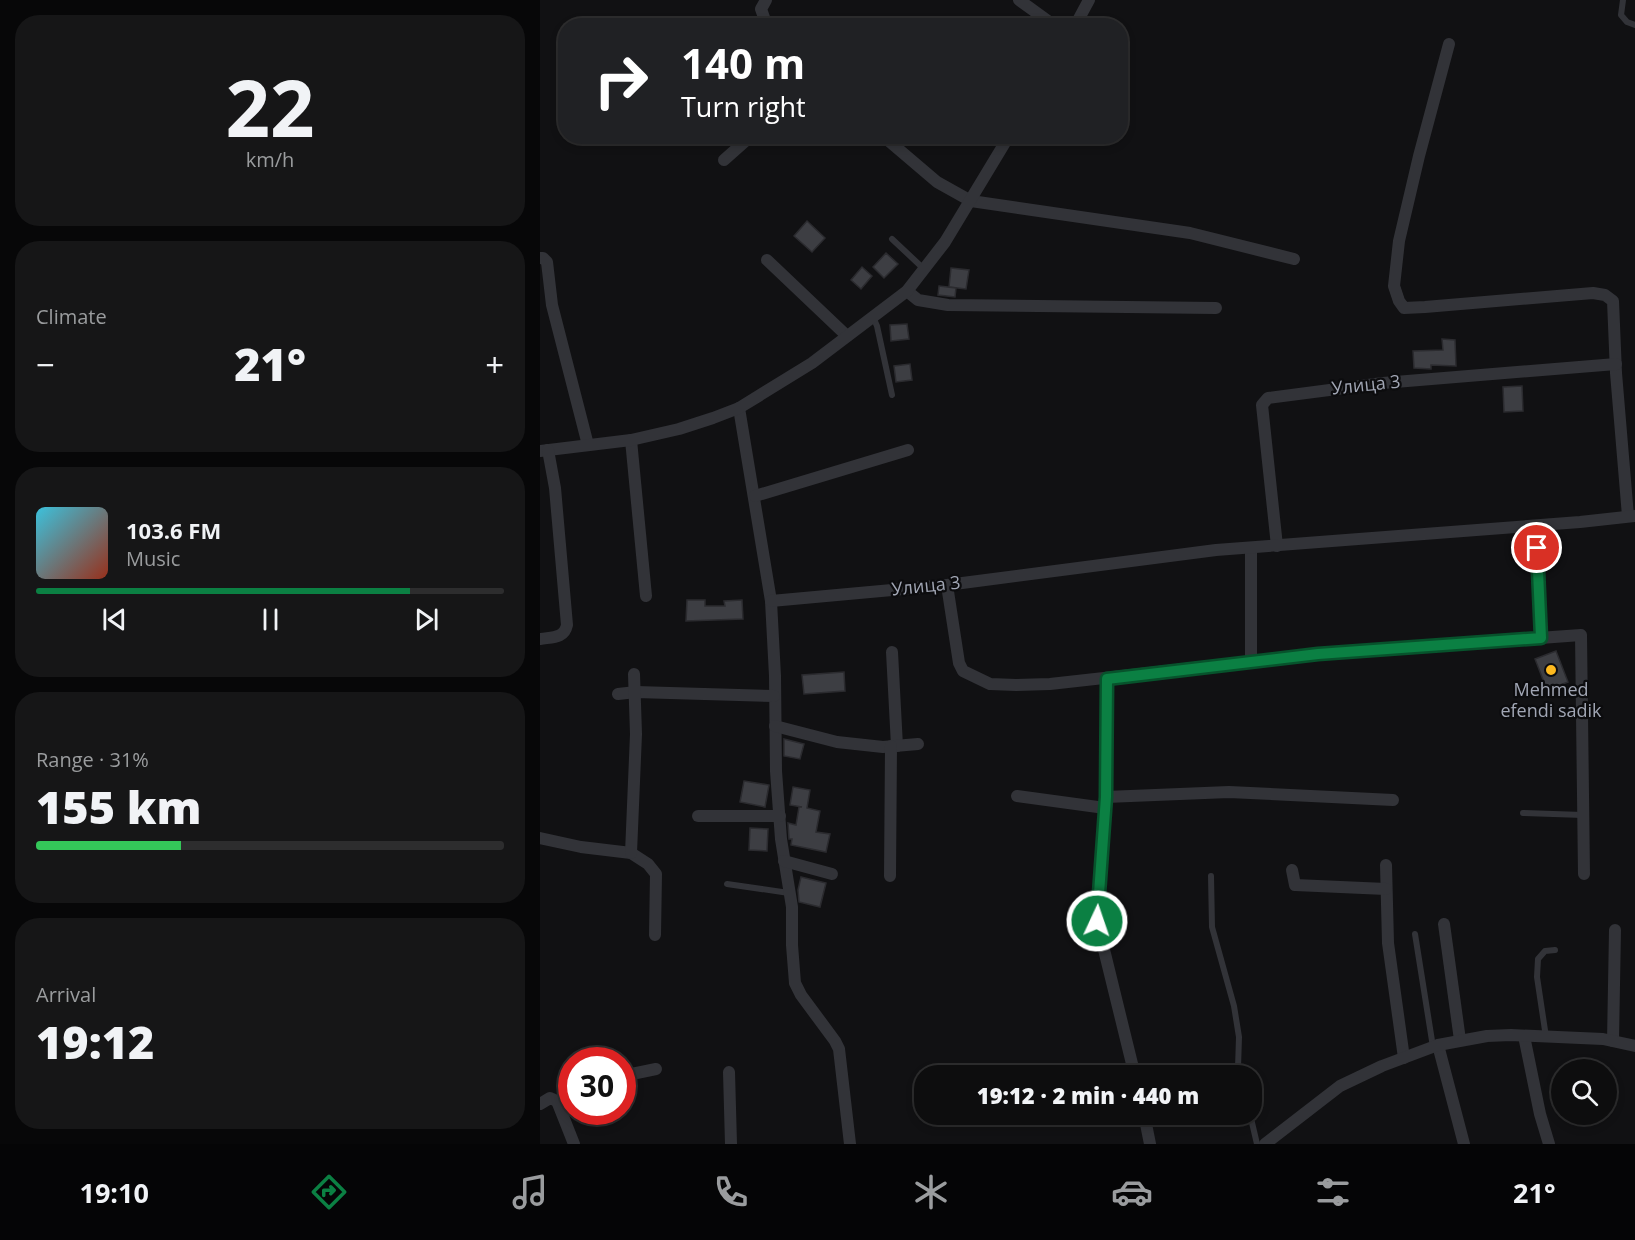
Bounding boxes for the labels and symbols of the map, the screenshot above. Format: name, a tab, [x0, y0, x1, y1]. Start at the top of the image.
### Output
street label: Улица 3	[1330, 368, 1402, 400]
pin	[1511, 522, 1562, 573]
street label: Улица 3	[890, 569, 962, 601]
marker: Mehmed efendi sadik	[1544, 663, 1558, 677]
place label: Mehmed efendi sadik	[1500, 677, 1602, 722]
position arrow	[1065, 889, 1129, 953]
speed limit sign: 30	[558, 1047, 636, 1125]

